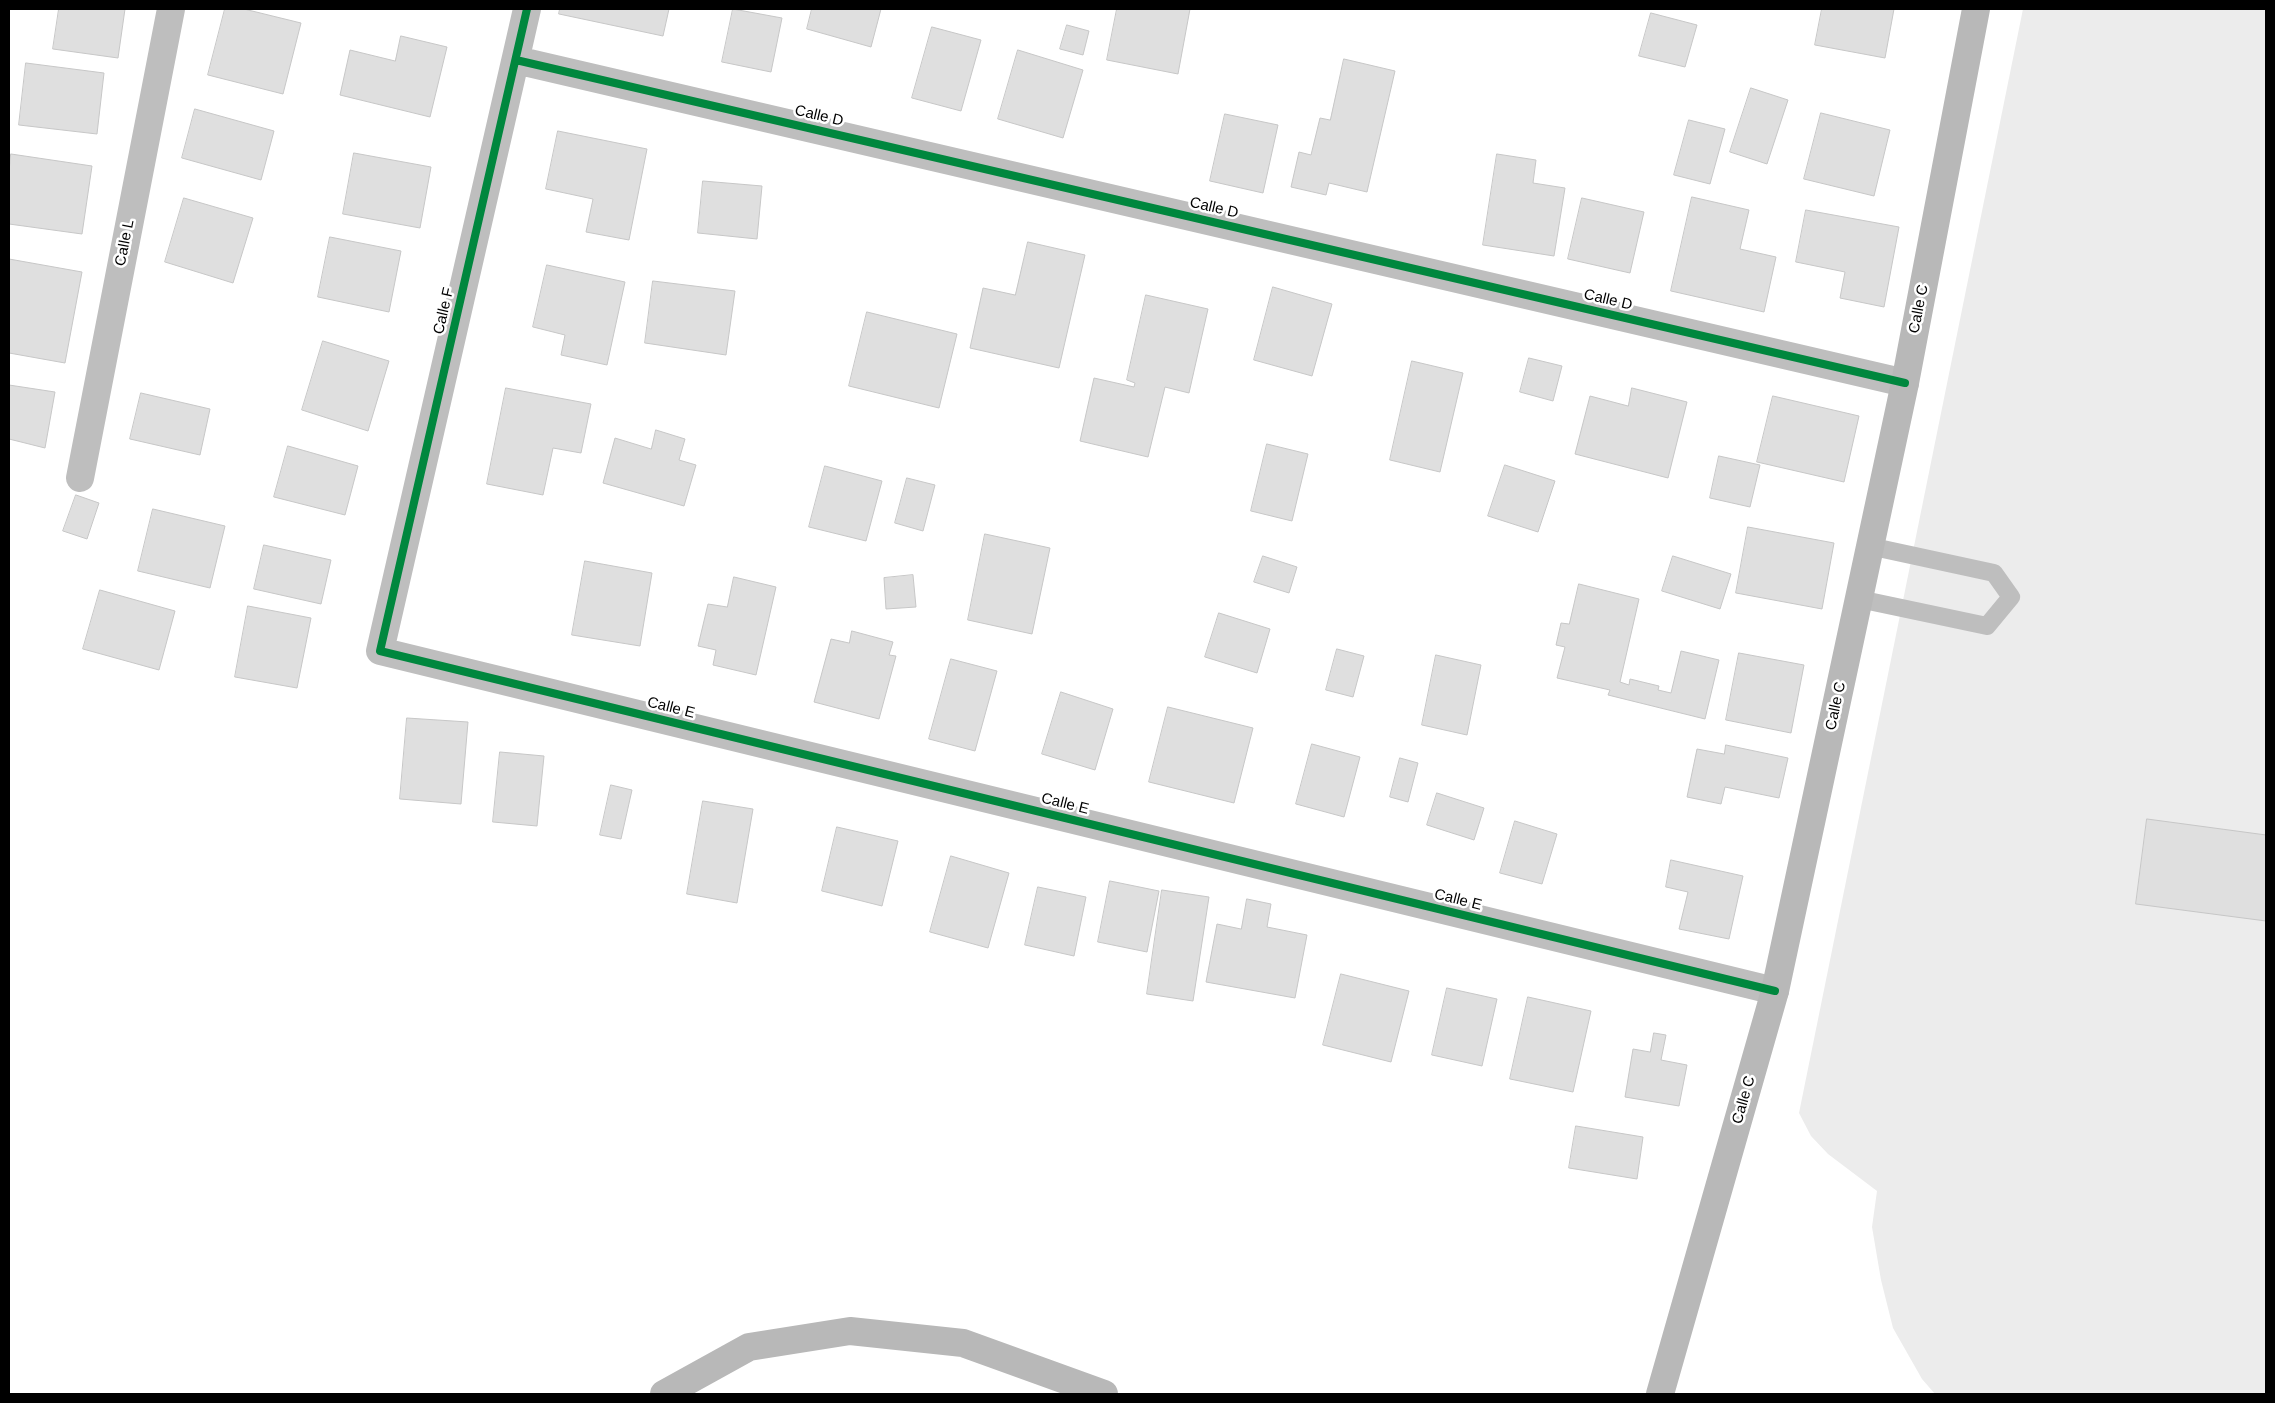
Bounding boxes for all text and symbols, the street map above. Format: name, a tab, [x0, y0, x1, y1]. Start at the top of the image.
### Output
street label: Calle D	[793, 102, 845, 130]
street label: Calle D	[1188, 194, 1240, 222]
street label: Calle L	[112, 218, 138, 268]
street label: Calle C	[1905, 283, 1933, 335]
street label: Calle F	[430, 286, 458, 336]
street label: Calle D	[1582, 286, 1634, 314]
street label: Calle C	[1822, 680, 1850, 732]
street label: Calle E	[645, 693, 697, 723]
street label: Calle E	[1039, 789, 1091, 819]
street label: Calle E	[1432, 885, 1484, 915]
street label: Calle C	[1729, 1074, 1759, 1126]

